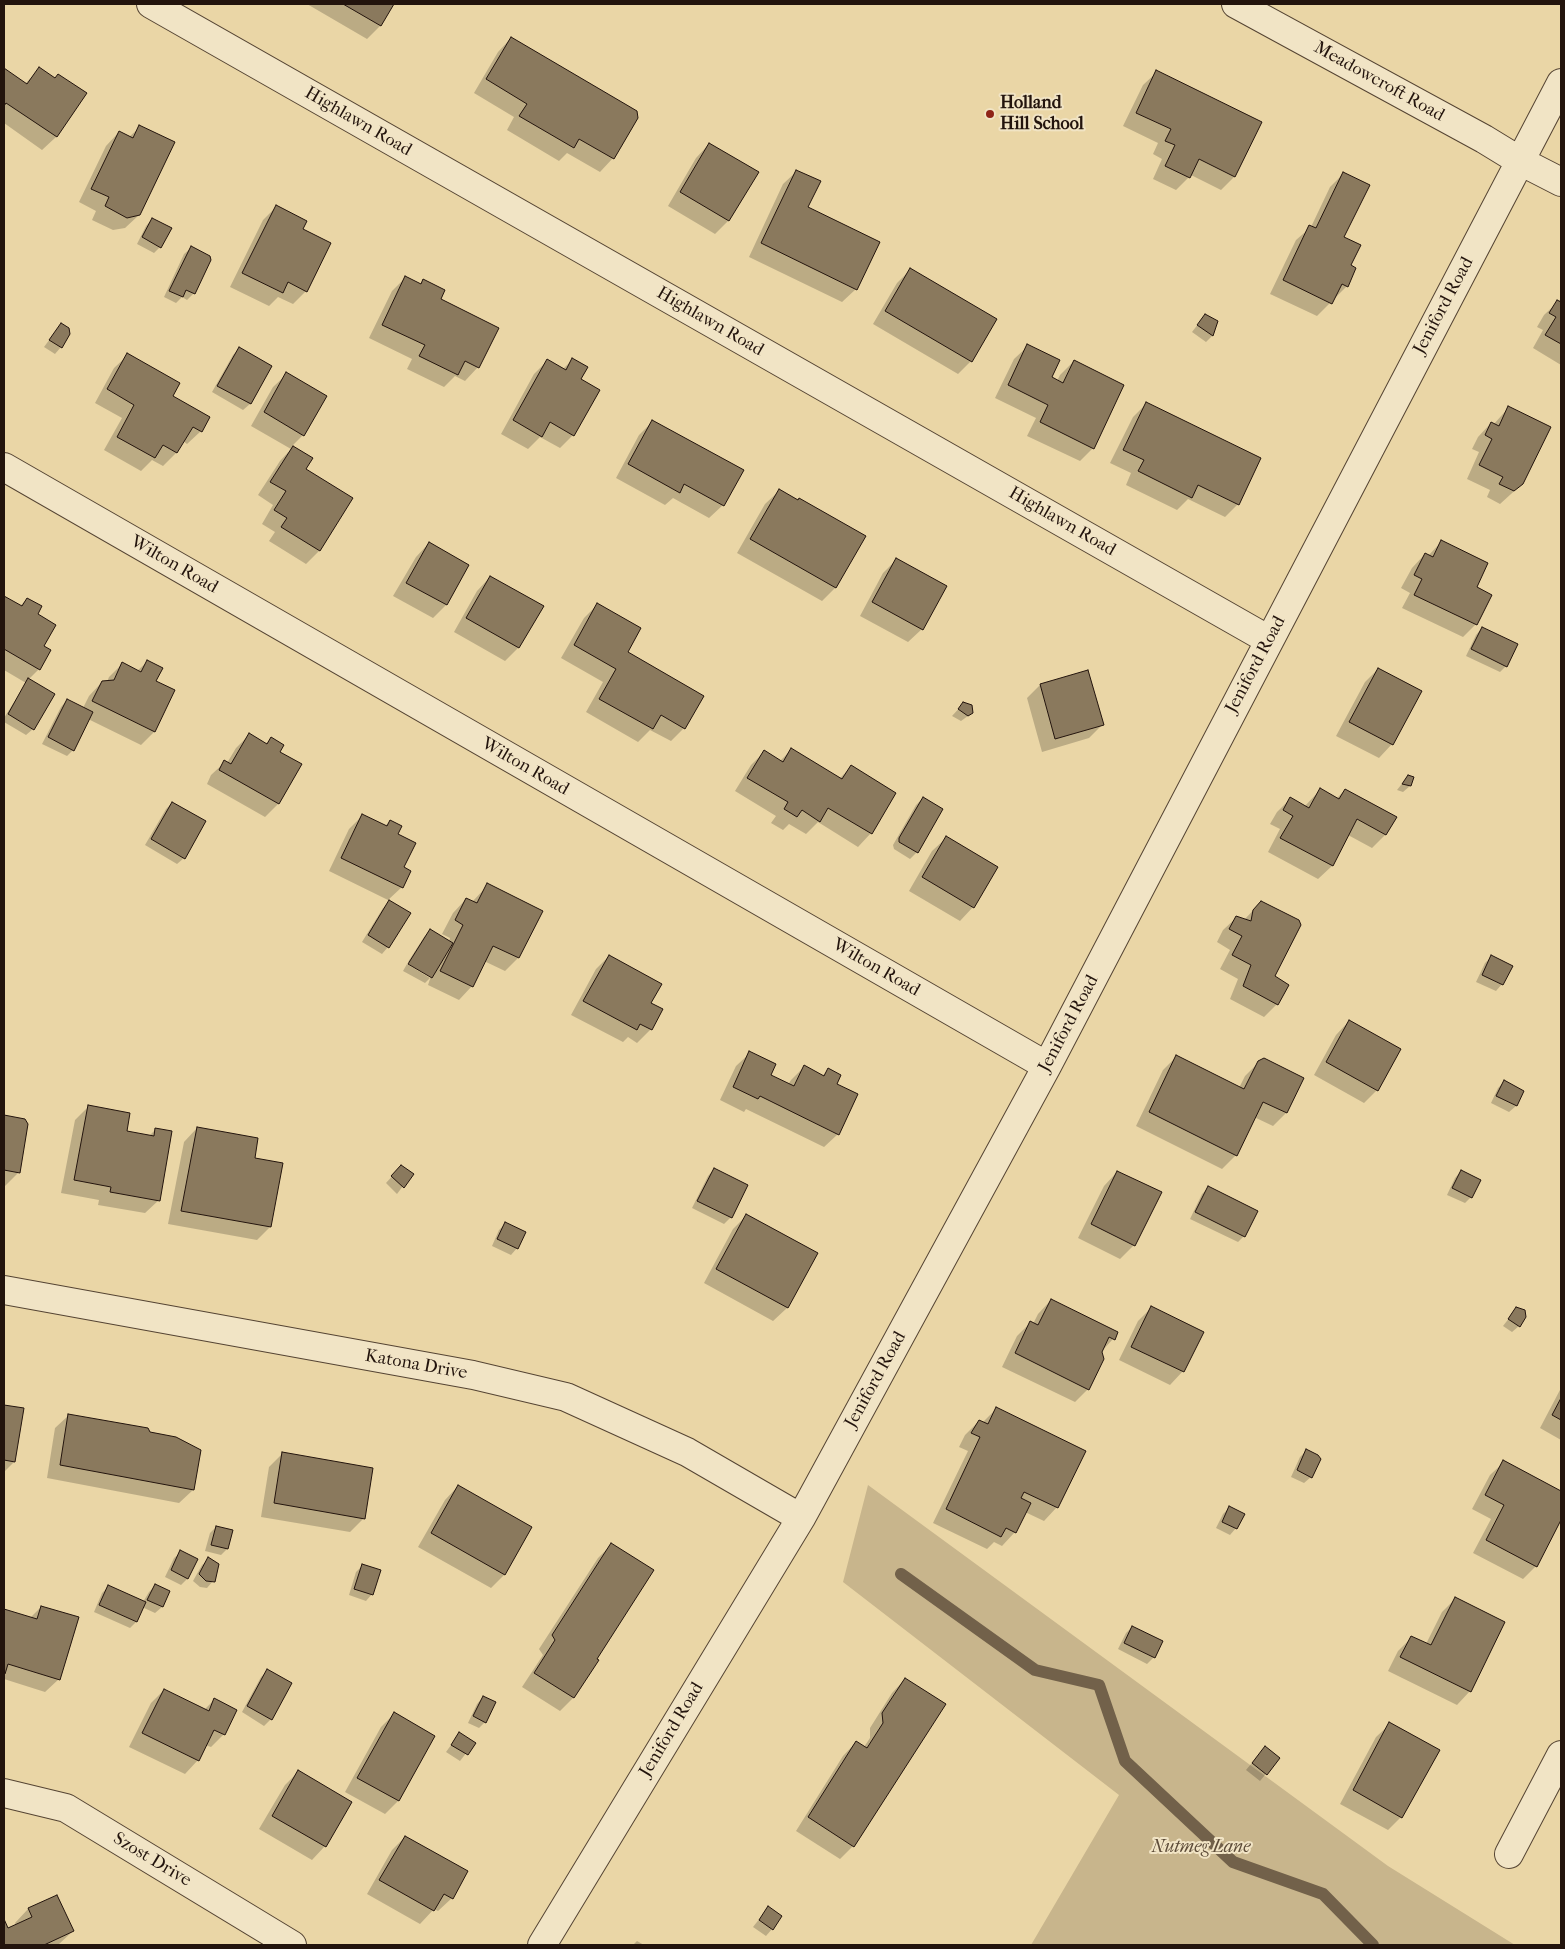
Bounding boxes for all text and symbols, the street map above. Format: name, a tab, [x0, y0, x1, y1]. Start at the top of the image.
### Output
street label: Meadowcroft Road	[1310, 37, 1448, 127]
street label: Highlawn Road	[301, 83, 415, 161]
place label: Holland Hill School	[1000, 93, 1084, 136]
marker: Holland Hill School	[984, 108, 996, 120]
street label: Jeniford Road	[1409, 254, 1479, 358]
street label: Highlawn Road	[653, 283, 767, 361]
street label: Highlawn Road	[1005, 483, 1119, 561]
street label: Wilton Road	[126, 531, 222, 599]
street label: Jeniford Road	[1221, 613, 1291, 717]
street label: Wilton Road	[477, 733, 573, 801]
street label: Wilton Road	[828, 934, 924, 1002]
street label: Jeniford Road	[1034, 972, 1104, 1076]
street label: Jeniford Road	[841, 1328, 911, 1432]
street label: Katona Drive	[363, 1345, 469, 1385]
street label: Jeniford Road	[635, 1679, 709, 1781]
street label: Szost Drive	[109, 1828, 195, 1892]
park label: Nutmeg Lane	[1152, 1837, 1250, 1859]

